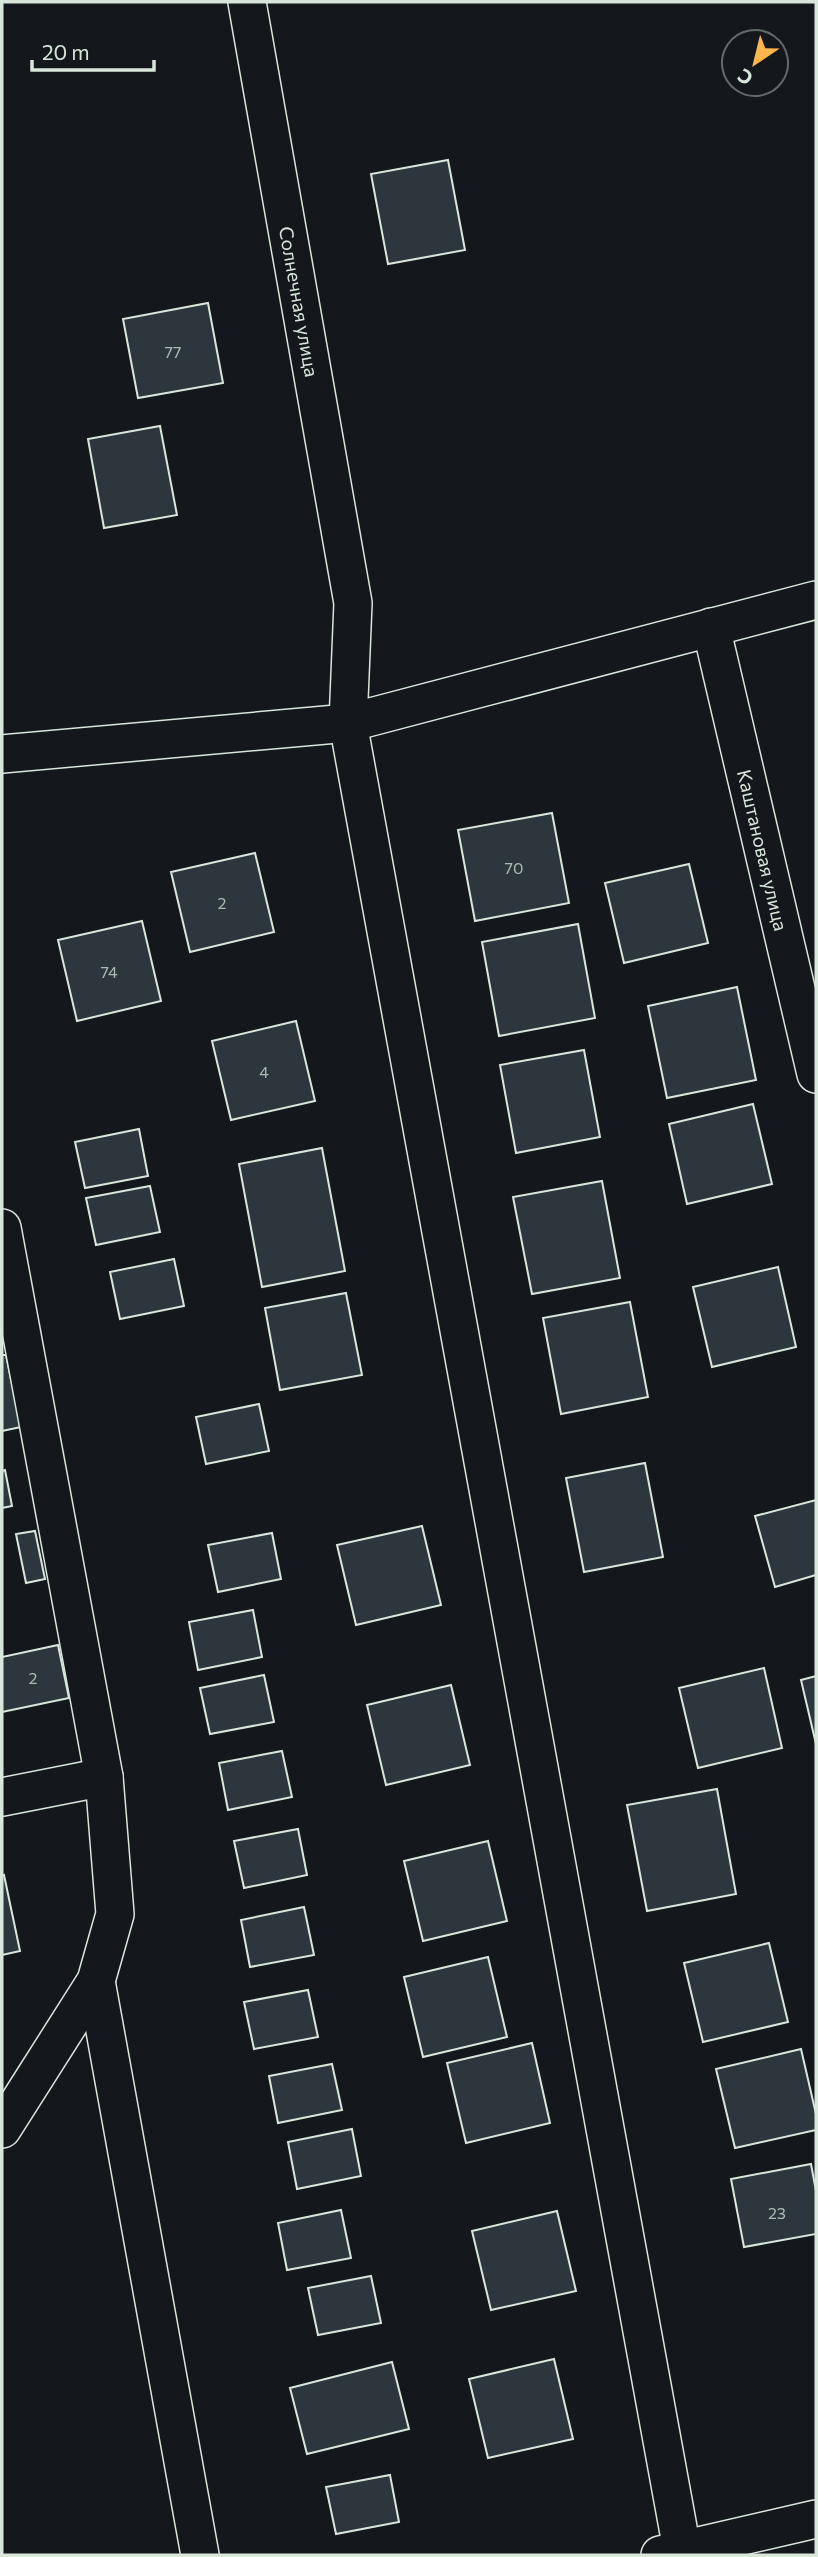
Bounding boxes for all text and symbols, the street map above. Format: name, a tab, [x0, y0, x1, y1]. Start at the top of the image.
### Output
scale bar	[32, 28, 154, 72]
north arrow	[720, 28, 790, 98]
text: 20 m	[42, 39, 90, 64]
text: С	[733, 64, 757, 90]
street label: Солнечная улица	[275, 224, 324, 378]
house number: 77	[165, 342, 181, 361]
street label: Каштановая улица	[733, 767, 793, 933]
house number: 70	[505, 858, 523, 877]
house number: 2	[218, 893, 227, 912]
house number: 74	[100, 962, 118, 981]
house number: 4	[259, 1062, 269, 1081]
house number: 2	[29, 1668, 38, 1687]
house number: 23	[768, 2203, 786, 2222]

